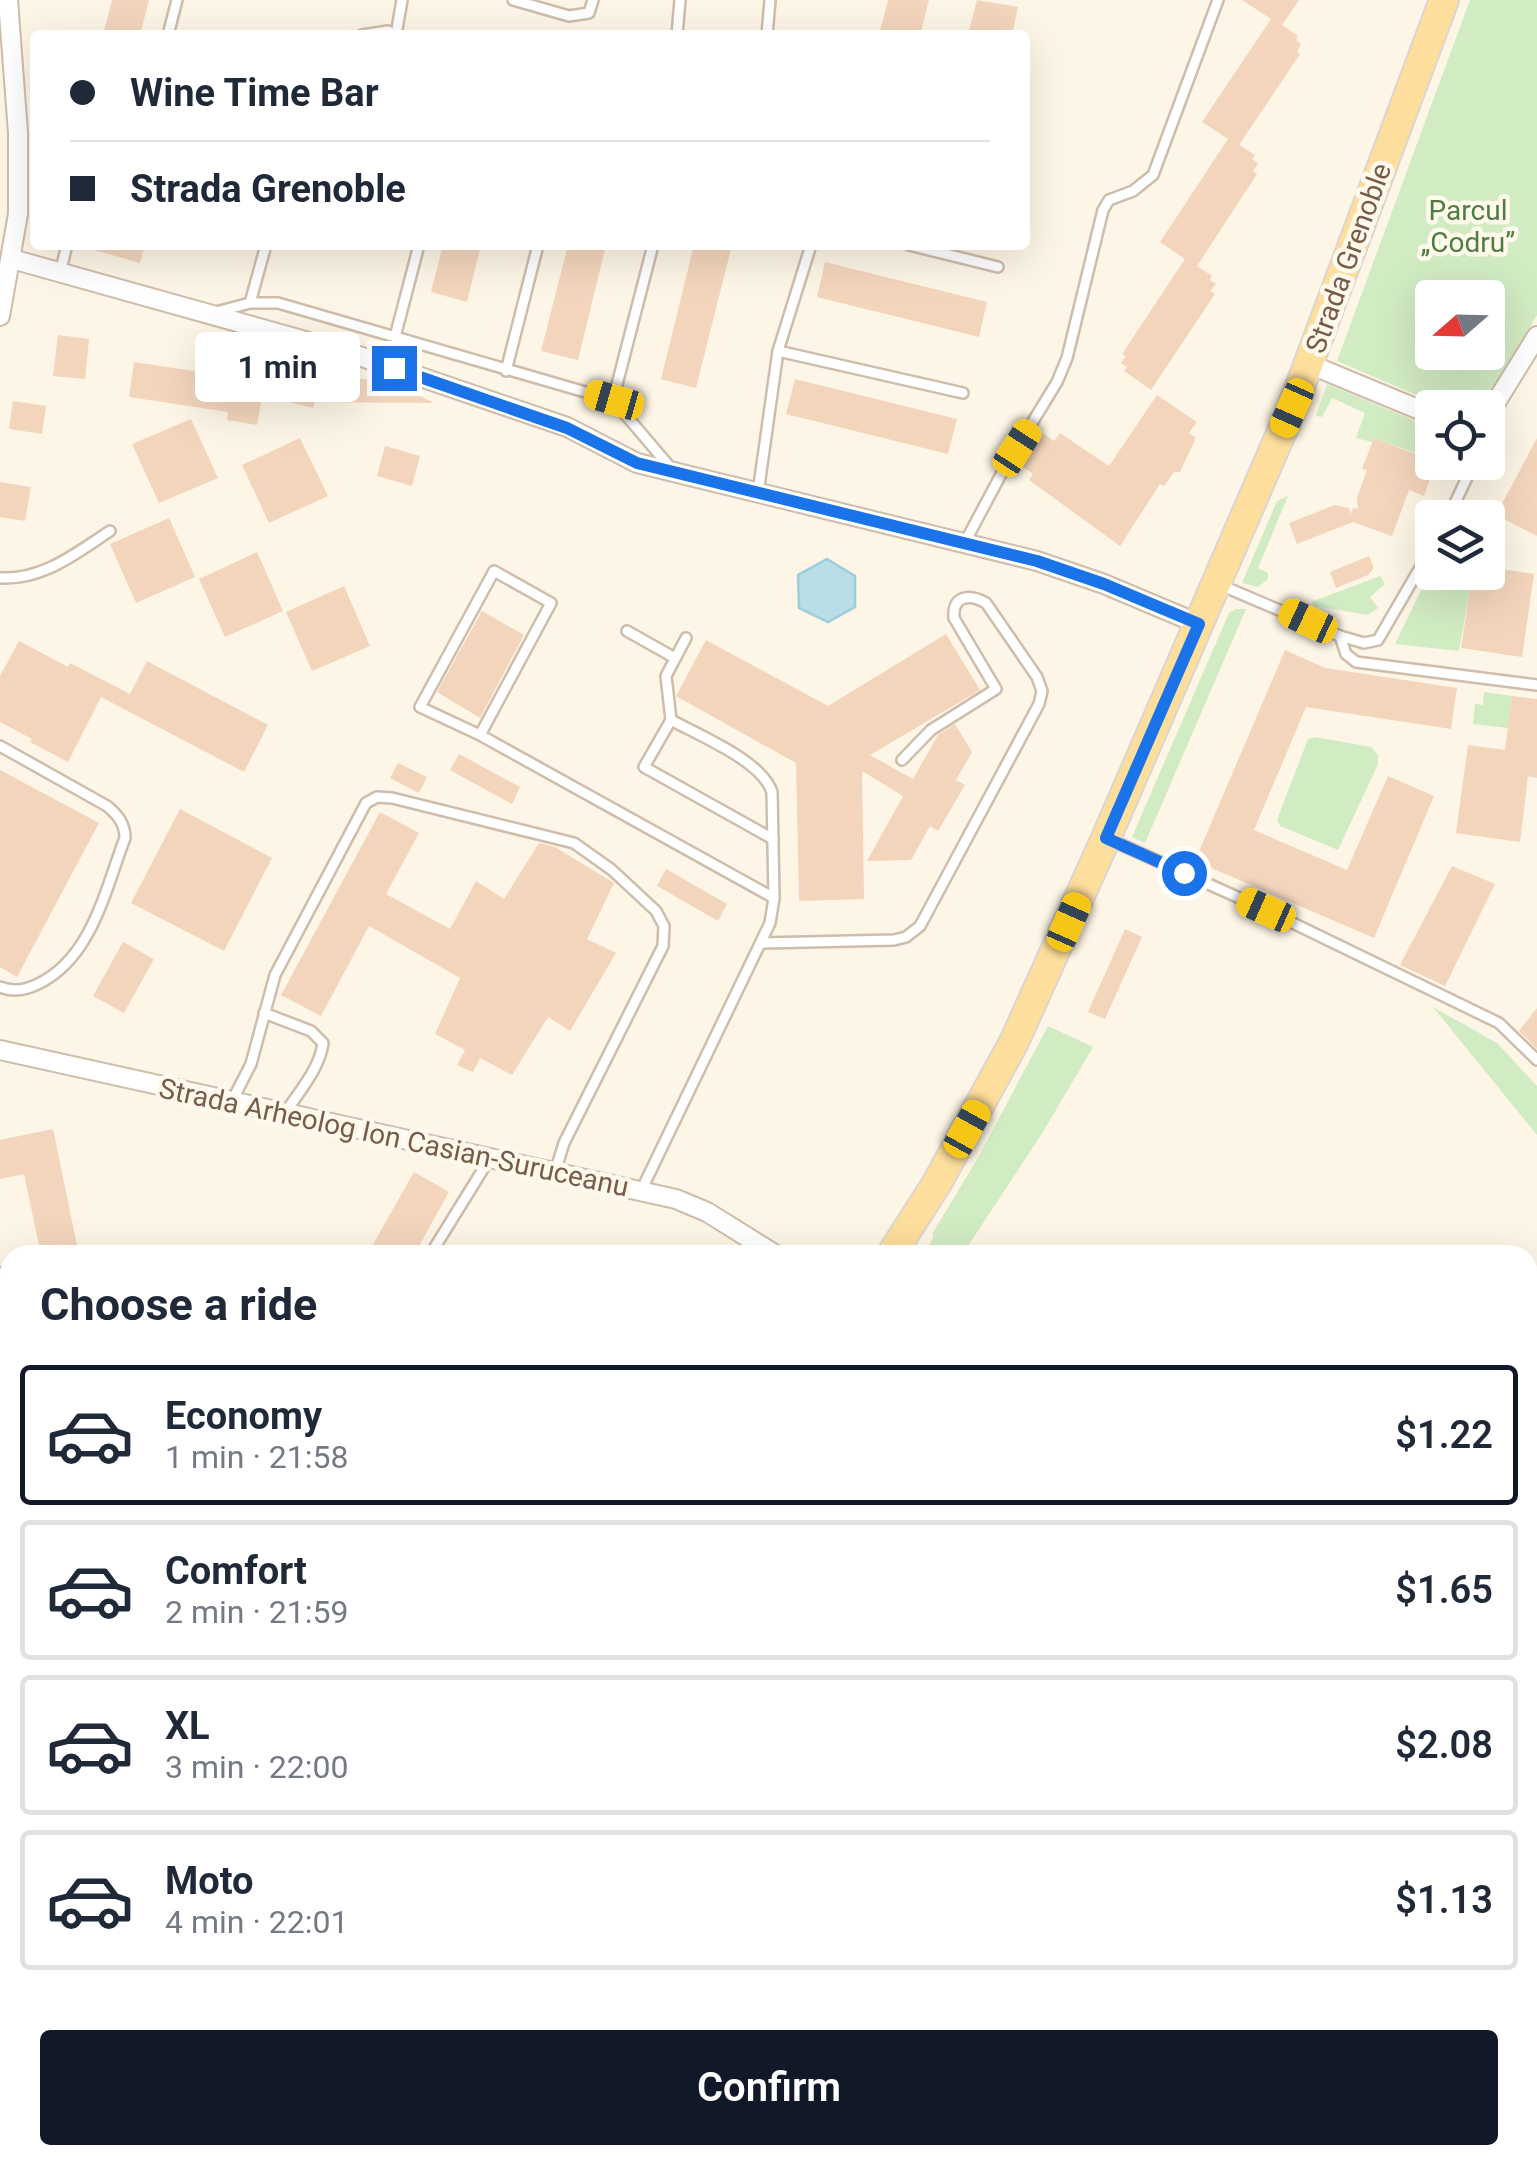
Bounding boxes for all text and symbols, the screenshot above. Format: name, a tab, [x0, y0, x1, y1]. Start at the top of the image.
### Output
text: Wine Time Bar	[130, 71, 379, 115]
street label: Strada Grenoble	[1299, 159, 1398, 358]
text: Strada Grenoble	[130, 167, 406, 211]
park label: Parcul „Codru”	[1421, 194, 1515, 259]
north arrow	[1415, 280, 1505, 370]
map controls	[1415, 280, 1505, 590]
callout: 1 min	[194, 333, 359, 403]
route end	[372, 346, 417, 391]
text: 1 min	[237, 348, 318, 386]
car	[1266, 374, 1318, 442]
car	[581, 377, 647, 423]
button: locate	[1415, 390, 1505, 480]
car	[988, 415, 1046, 481]
button: layers	[1415, 500, 1505, 590]
car	[1274, 595, 1342, 647]
route start	[1162, 851, 1207, 896]
car	[1232, 884, 1300, 936]
car	[1043, 888, 1095, 956]
street label: Strada Arheolog Ion Casian-Suruceanu	[156, 1072, 632, 1203]
car	[939, 1095, 995, 1163]
text: Choose a ride	[40, 1278, 317, 1331]
icon: car	[45, 1390, 135, 1480]
text: Economy	[165, 1394, 322, 1438]
text: $1.22	[1395, 1413, 1493, 1457]
text: 1 min · 21:58	[165, 1438, 348, 1476]
icon: car	[45, 1545, 135, 1635]
text: Comfort	[165, 1549, 307, 1593]
text: $1.65	[1395, 1568, 1493, 1612]
text: 2 min · 21:59	[165, 1593, 348, 1631]
icon: car	[45, 1700, 135, 1790]
text: XL	[165, 1704, 210, 1748]
text: $2.08	[1395, 1723, 1493, 1767]
text: 3 min · 22:00	[165, 1748, 348, 1786]
icon: car	[45, 1855, 135, 1945]
text: Moto	[165, 1859, 254, 1903]
text: $1.13	[1395, 1878, 1493, 1922]
text: 4 min · 22:01	[165, 1903, 348, 1941]
button: Confirm	[40, 2030, 1498, 2145]

